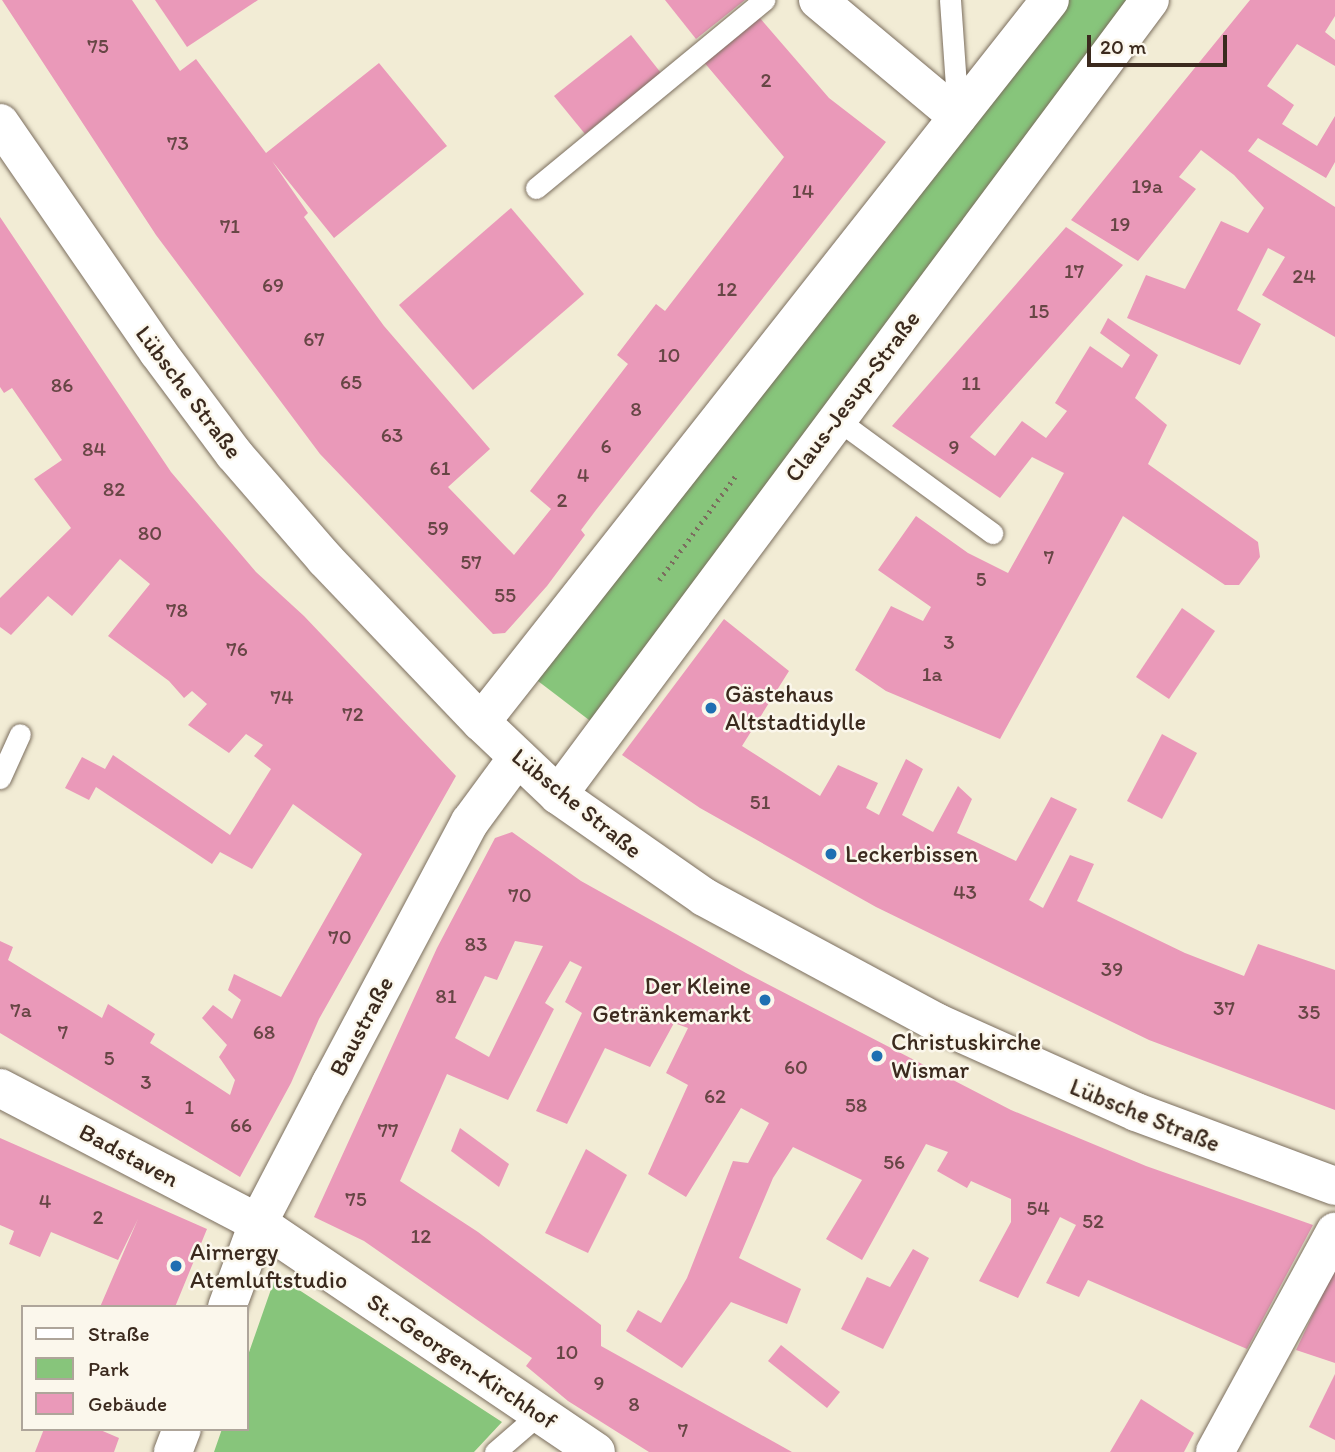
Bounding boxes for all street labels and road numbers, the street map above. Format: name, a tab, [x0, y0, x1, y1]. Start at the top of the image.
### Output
street label: Claus-Jesup-Straße	[778, 305, 926, 487]
street label: Lübsche Straße	[129, 320, 249, 464]
street label: Lübsche Straße	[506, 742, 648, 864]
street label: Baustraße	[323, 971, 399, 1081]
street label: Lübsche Straße	[1066, 1072, 1224, 1158]
street label: Badstaven	[74, 1117, 184, 1193]
street label: St.-Georgen-Kirchhof	[362, 1287, 562, 1435]

